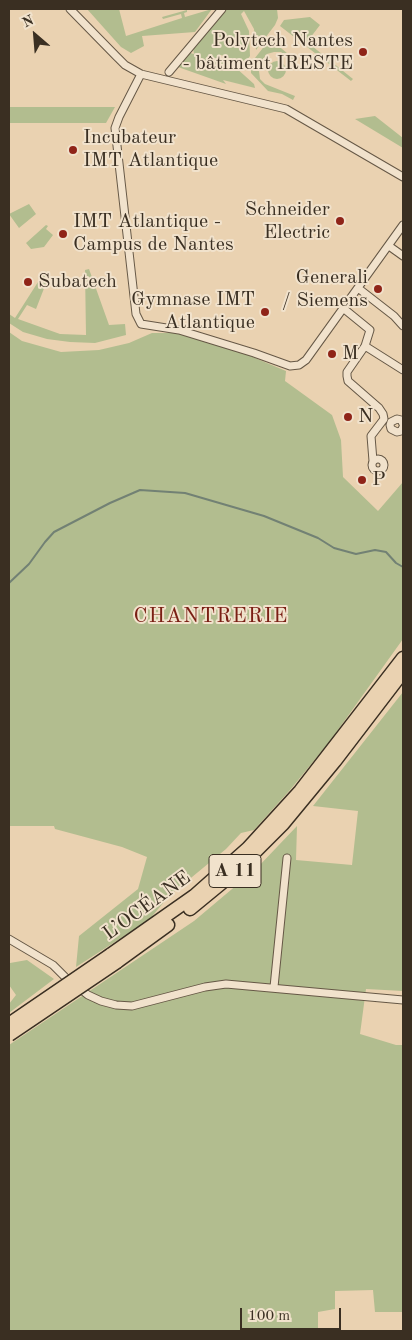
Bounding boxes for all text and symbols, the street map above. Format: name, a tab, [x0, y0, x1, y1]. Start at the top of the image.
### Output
north arrow	[10, 10, 60, 60]
text: N	[20, 13, 36, 30]
place label: Polytech Nantes - bâtiment IRESTE	[183, 29, 353, 76]
marker: Polytech Nantes - bâtiment IRESTE	[357, 46, 369, 58]
place label: Incubateur IMT Atlantique	[83, 126, 218, 173]
marker: Incubateur IMT Atlantique	[67, 144, 79, 156]
place label: Schneider Electric	[245, 198, 330, 245]
place label: IMT Atlantique - Campus de Nantes	[73, 210, 234, 257]
marker: Schneider Electric	[334, 215, 346, 227]
marker: IMT Atlantique - Campus de Nantes	[57, 228, 69, 240]
place label: Generali / Siemens	[282, 266, 368, 313]
place label: Subatech	[38, 270, 117, 294]
marker: Subatech	[22, 276, 34, 288]
marker: Generali / Siemens	[372, 283, 384, 295]
place label: Gymnase IMT Atlantique	[131, 288, 255, 335]
marker: Gymnase IMT Atlantique	[259, 306, 271, 318]
place label: M	[342, 342, 359, 366]
marker: M	[326, 348, 338, 360]
place label: N	[358, 405, 373, 429]
marker: N	[342, 411, 354, 423]
place label: P	[372, 468, 386, 492]
marker: P	[356, 474, 368, 486]
district label: CHANTRERIE	[132, 603, 290, 629]
road number: A 11	[209, 854, 261, 888]
street label: L’OCÉANE	[98, 866, 196, 946]
scale bar	[242, 1298, 343, 1330]
text: 100 m	[248, 1309, 290, 1324]

